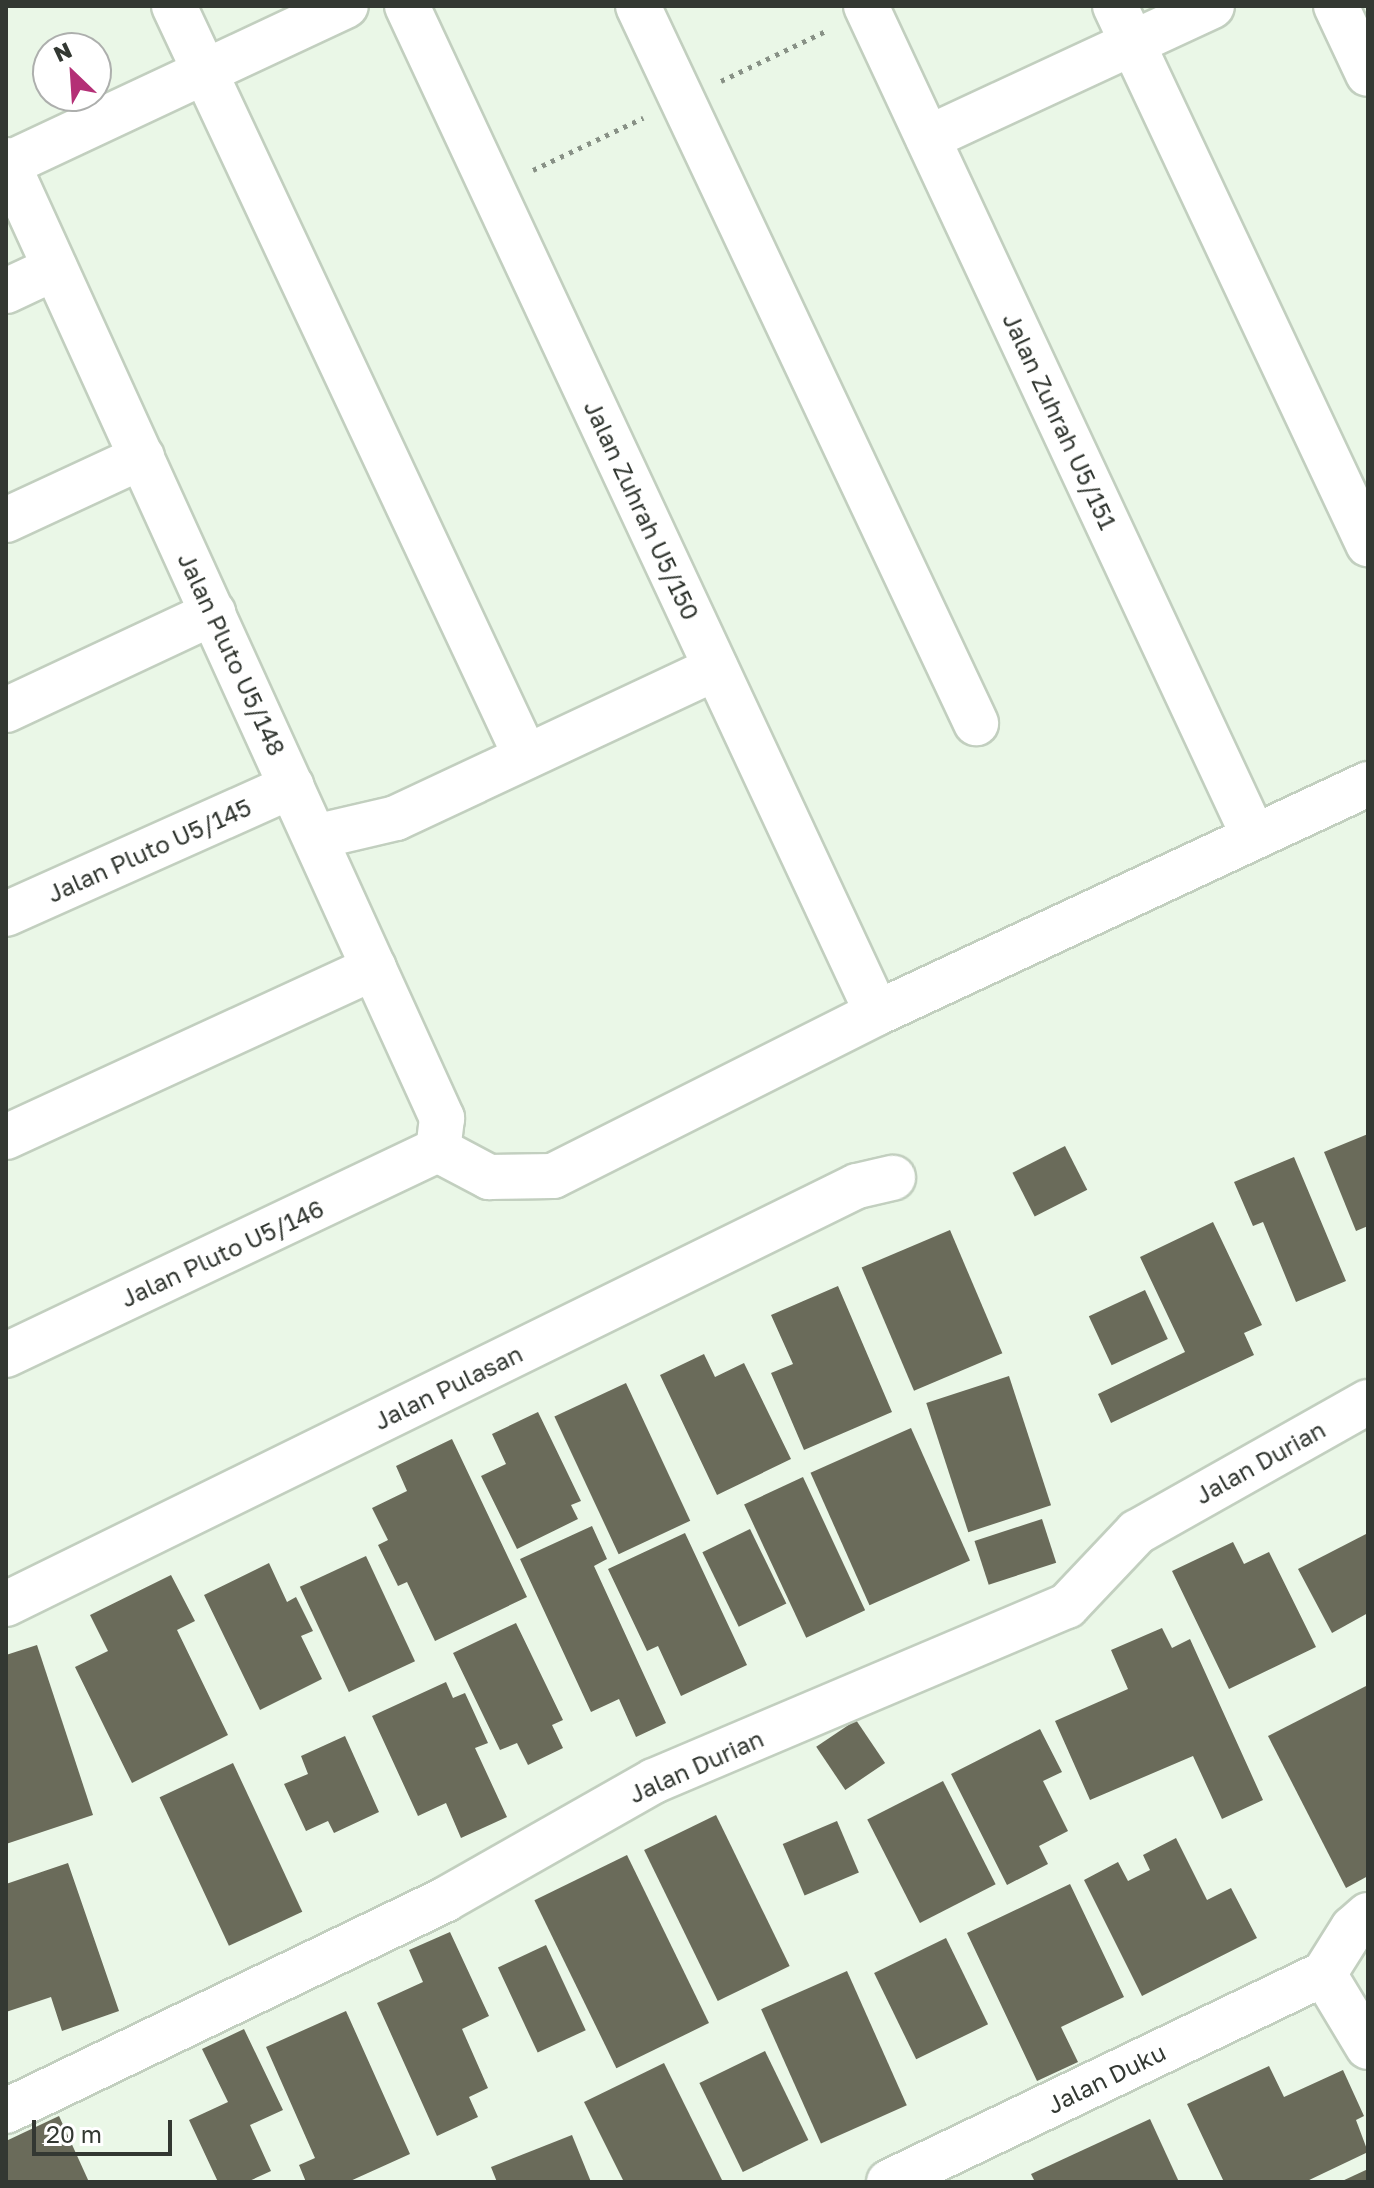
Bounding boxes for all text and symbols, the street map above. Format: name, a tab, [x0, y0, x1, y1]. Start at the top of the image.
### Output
north arrow	[32, 32, 112, 112]
text: N	[49, 36, 76, 67]
street label: Jalan Zuhrah U5/151	[997, 308, 1123, 534]
street label: Jalan Zuhrah U5/150	[578, 396, 706, 624]
street label: Jalan Pluto U5/148	[172, 548, 292, 760]
street label: Jalan Pluto U5/145	[43, 792, 255, 908]
street label: Jalan Pluto U5/146	[116, 1193, 328, 1313]
street label: Jalan Pulasan	[369, 1339, 527, 1435]
street label: Jalan Durian	[1190, 1414, 1330, 1510]
street label: Jalan Durian	[624, 1723, 768, 1809]
street label: Jalan Duku	[1042, 2037, 1170, 2119]
scale bar	[36, 2104, 176, 2154]
text: 20 m	[46, 2119, 102, 2148]

